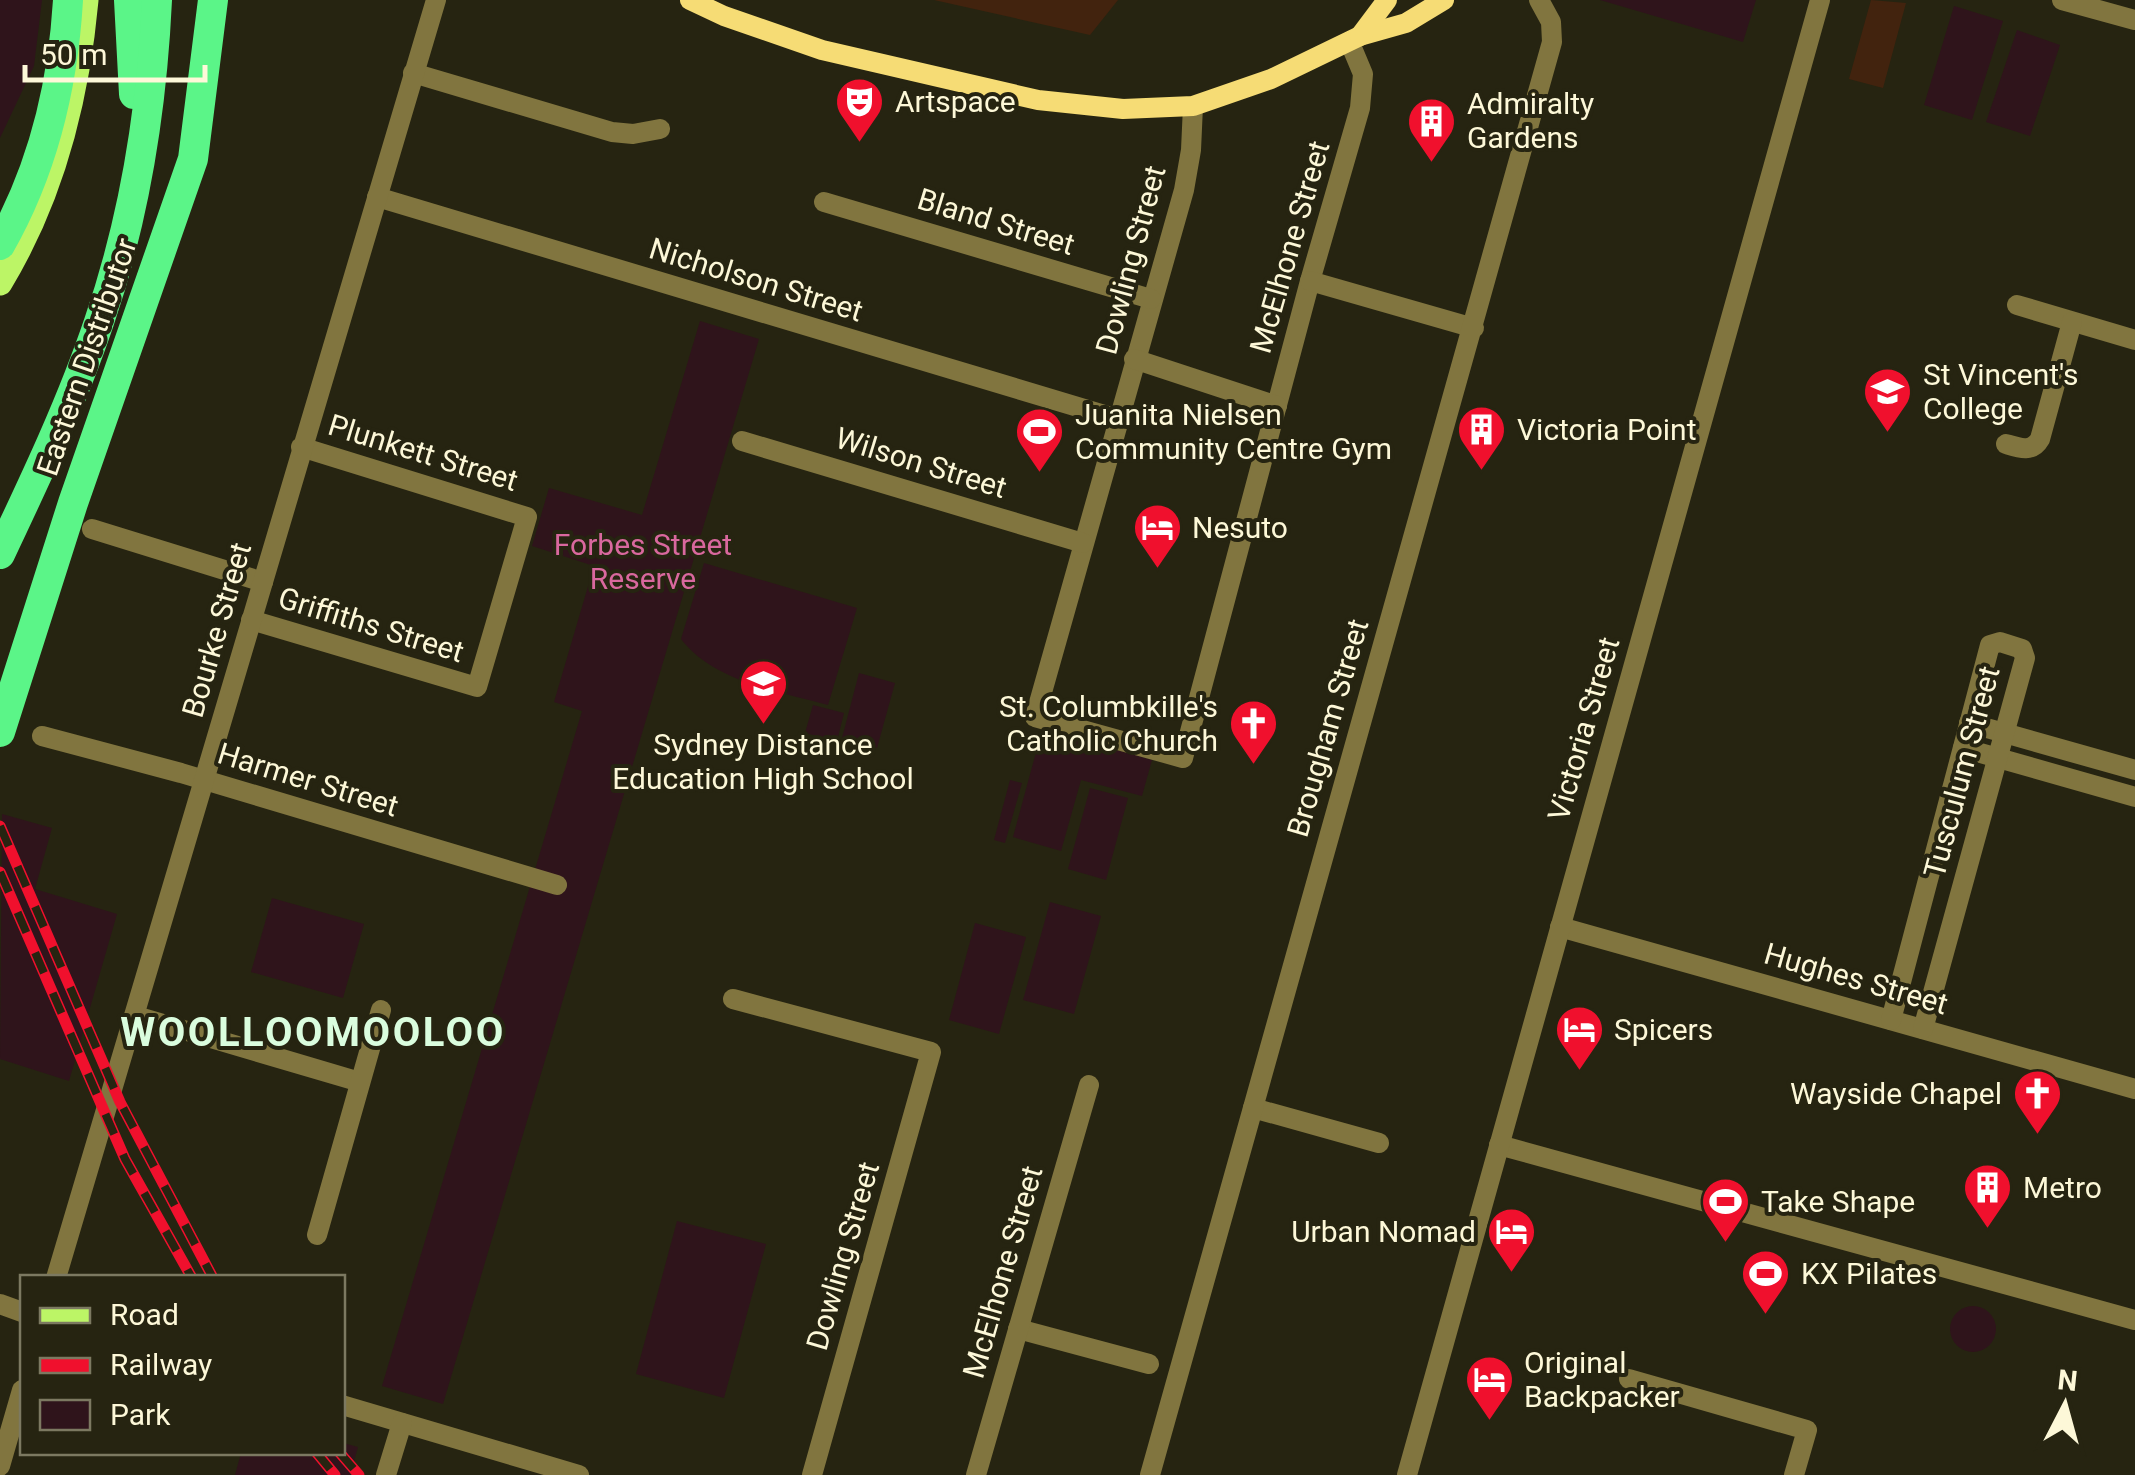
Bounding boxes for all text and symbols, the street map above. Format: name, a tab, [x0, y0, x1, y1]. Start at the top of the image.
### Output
scale bar	[25, 20, 205, 82]
text: 50 m	[40, 37, 107, 72]
theatre icon: Artspace	[834, 76, 886, 144]
place label: Artspace	[895, 84, 1016, 119]
place label: Admiralty Gardens	[1467, 86, 1594, 155]
building icon: Admiralty Gardens	[1406, 95, 1458, 163]
street label: McElhone Street	[1243, 137, 1337, 357]
street label: Dowling Street	[1089, 162, 1173, 358]
street label: Bland Street	[913, 181, 1079, 262]
street label: Nicholson Street	[645, 230, 867, 329]
street label: Eastern Distributor	[30, 234, 144, 480]
place label: St Vincent's College	[1923, 357, 2079, 426]
school or university icon: St Vincent's College	[1862, 366, 1914, 434]
place label: Juanita Nielsen Community Centre Gym	[1075, 397, 1392, 466]
building icon: Victoria Point	[1456, 404, 1508, 472]
sports icon: Juanita Nielsen Community Centre Gym	[1014, 406, 1066, 474]
street label: Plunkett Street	[324, 407, 522, 498]
place label: Victoria Point	[1517, 412, 1696, 447]
street label: Wilson Street	[831, 420, 1011, 505]
hotel icon: Nesuto	[1131, 502, 1183, 570]
place label: Nesuto	[1192, 510, 1288, 545]
park label: Forbes Street Reserve	[554, 527, 732, 596]
street label: Bourke Street	[175, 539, 258, 721]
street label: Griffiths Street	[274, 580, 468, 669]
street label: Brougham Street	[1280, 615, 1375, 841]
street label: Victoria Street	[1541, 633, 1626, 825]
school or university icon: Sydney Distance Education High School	[737, 658, 789, 726]
street label: Tusculum Street	[1916, 662, 2007, 881]
place label: St. Columbkille's Catholic Church	[999, 689, 1218, 758]
church icon: St. Columbkille's Catholic Church	[1227, 698, 1279, 766]
place label: Sydney Distance Education High School	[612, 727, 914, 796]
street label: Harmer Street	[214, 735, 403, 824]
street label: Hughes Street	[1760, 936, 1952, 1021]
hotel icon: Spicers	[1553, 1004, 1605, 1072]
district label: WOOLLOOMOOLOO	[120, 1009, 506, 1056]
place label: Spicers	[1614, 1012, 1713, 1047]
church icon: Wayside Chapel	[2011, 1068, 2063, 1136]
place label: Wayside Chapel	[1790, 1076, 2002, 1111]
street label: Dowling Street	[799, 1158, 886, 1354]
street label: McElhone Street	[956, 1162, 1050, 1382]
building icon: Metro	[1962, 1162, 2014, 1230]
place label: Metro	[2023, 1170, 2102, 1205]
sports icon: Take Shape	[1700, 1176, 1752, 1244]
place label: Take Shape	[1761, 1184, 1915, 1219]
hotel icon: Urban Nomad	[1485, 1206, 1537, 1274]
place label: Urban Nomad	[1291, 1214, 1476, 1249]
sports icon: KX Pilates	[1740, 1248, 1792, 1316]
place label: KX Pilates	[1801, 1256, 1937, 1291]
legend	[20, 1275, 345, 1455]
text: Road	[110, 1297, 179, 1332]
place label: Original Backpacker	[1524, 1345, 1680, 1414]
text: Railway	[110, 1347, 212, 1382]
hotel icon: Original Backpacker	[1463, 1354, 1515, 1422]
north arrow	[2015, 1355, 2115, 1455]
text: N	[2056, 1363, 2079, 1398]
text: Park	[110, 1397, 171, 1432]

